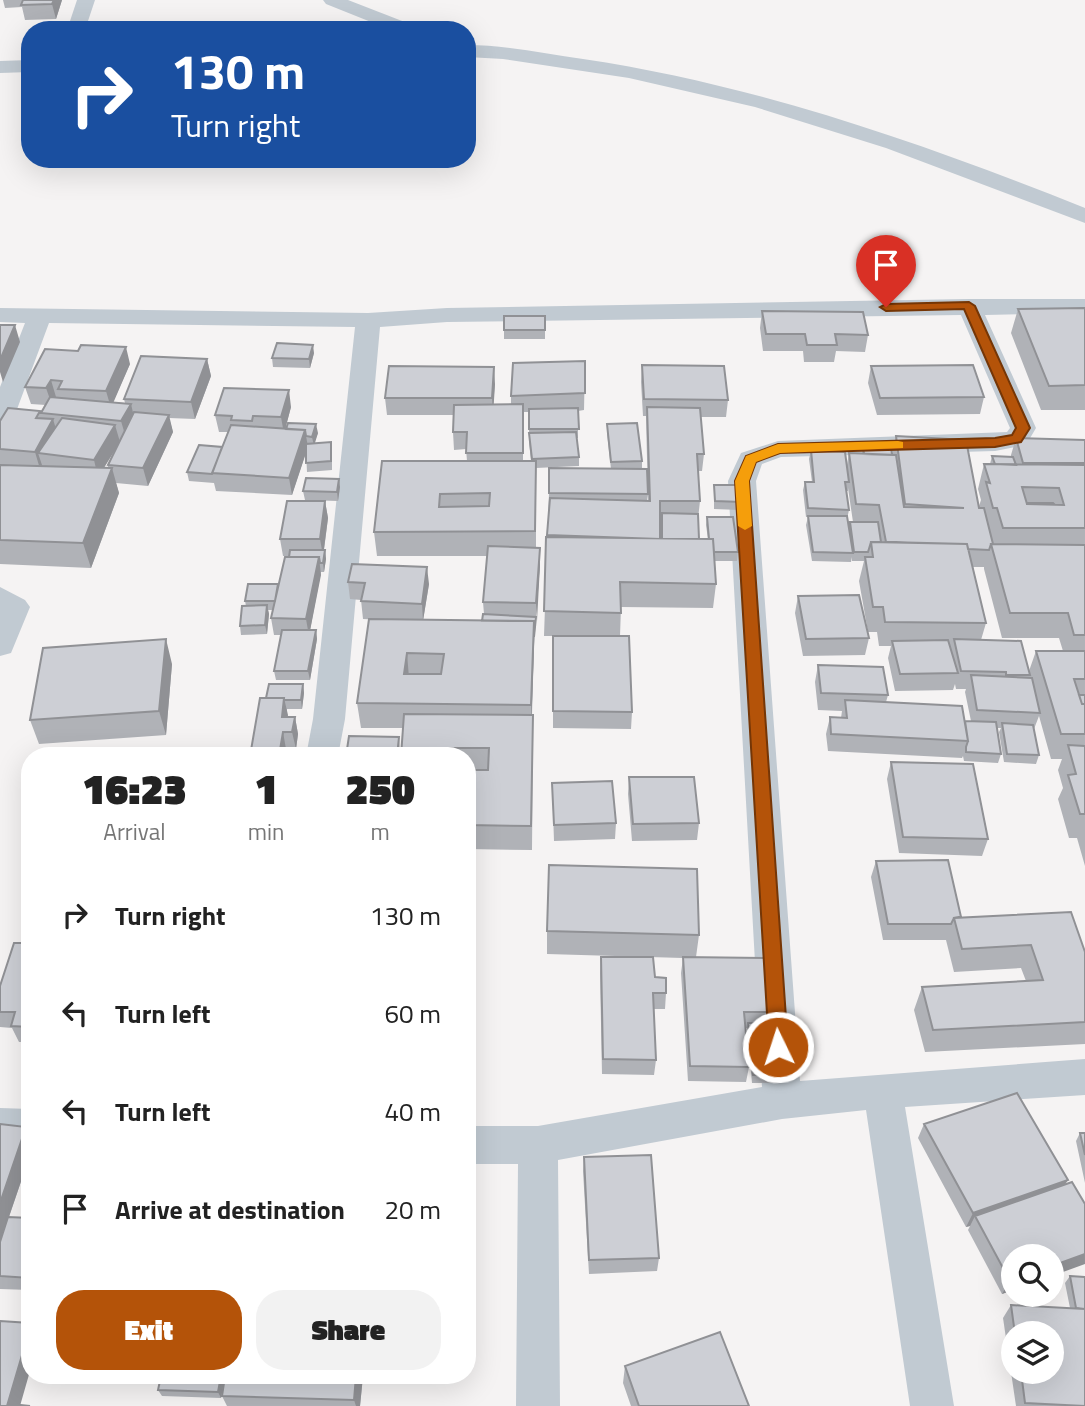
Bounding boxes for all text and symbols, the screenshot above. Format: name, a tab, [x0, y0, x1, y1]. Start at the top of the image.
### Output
text: 130 m	[171, 33, 305, 108]
icon: right	[56, 49, 147, 140]
text: Turn right	[171, 101, 300, 149]
pin	[856, 235, 916, 307]
icon: arrive	[867, 246, 905, 284]
text: 16:23	[82, 756, 187, 820]
text: 1	[255, 756, 278, 820]
text: 250	[346, 756, 415, 820]
text: Arrival	[103, 814, 166, 849]
text: min	[248, 814, 284, 849]
text: m	[371, 814, 390, 849]
icon: right	[56, 896, 94, 934]
text: Turn right	[115, 896, 226, 935]
text: 130 m	[370, 896, 441, 935]
icon: left	[56, 994, 94, 1032]
text: Turn left	[115, 994, 210, 1033]
text: 60 m	[384, 994, 441, 1033]
position arrow	[741, 1010, 815, 1084]
icon: left	[56, 1092, 94, 1130]
text: Turn left	[115, 1092, 210, 1131]
text: 40 m	[384, 1092, 441, 1131]
icon: arrive	[56, 1190, 94, 1228]
text: Arrive at destination	[115, 1190, 345, 1229]
text: 20 m	[384, 1190, 441, 1229]
map controls	[1001, 1244, 1064, 1384]
button: search	[1001, 1244, 1064, 1307]
button: Exit	[56, 1290, 242, 1370]
button: Share	[256, 1290, 441, 1370]
button: layers	[1001, 1321, 1064, 1384]

